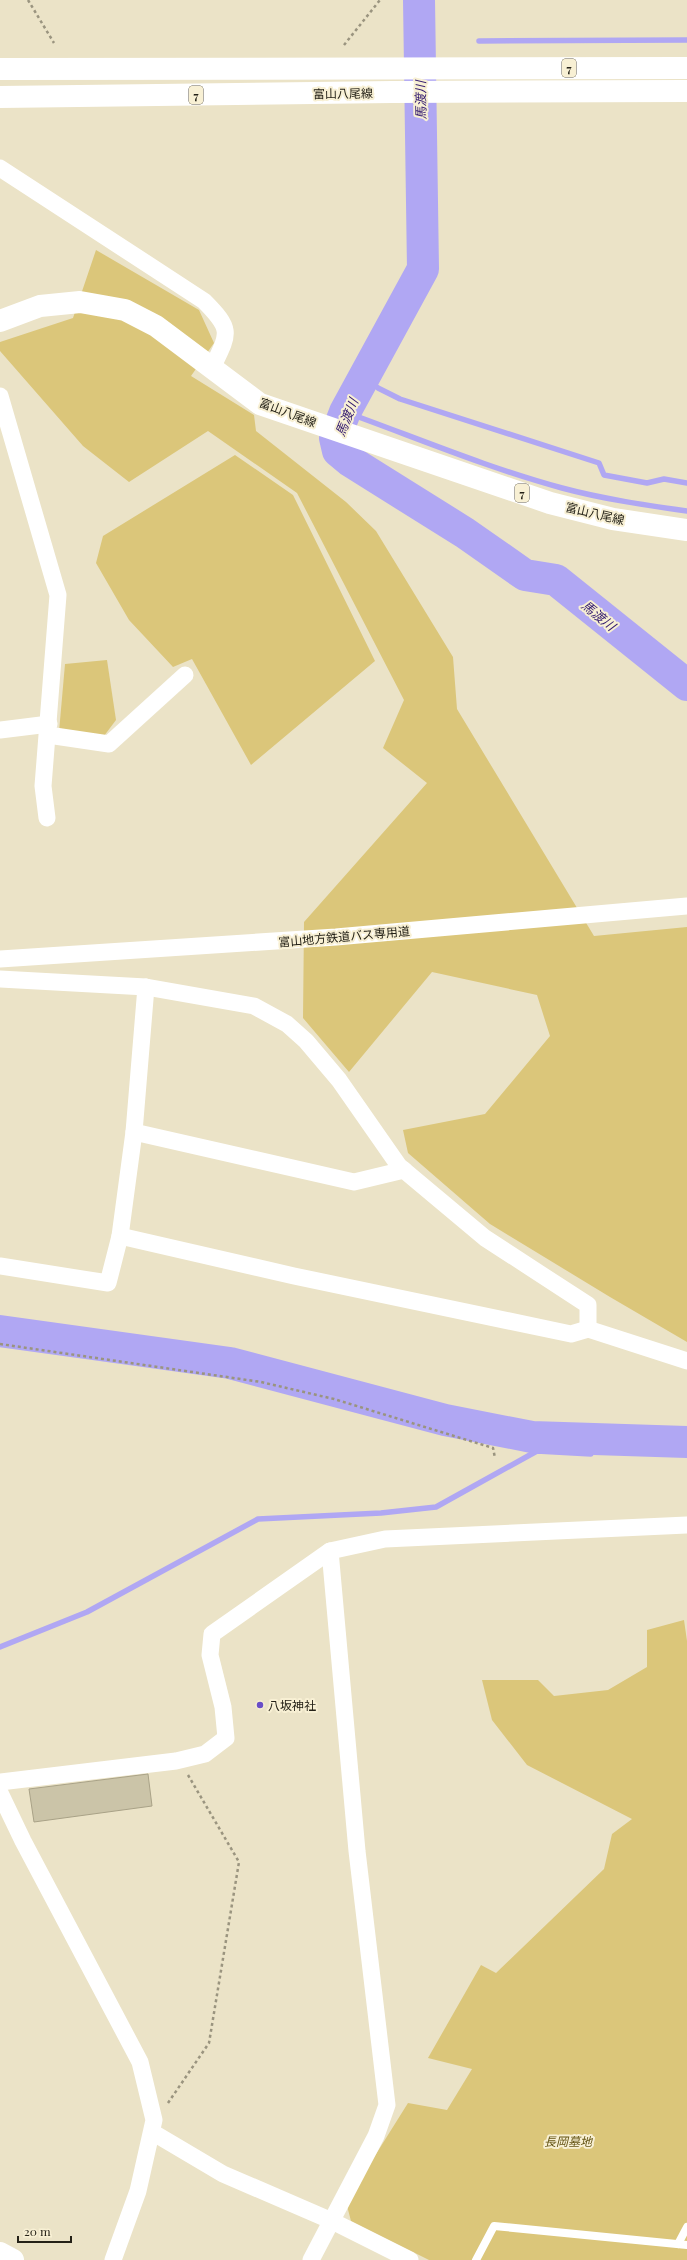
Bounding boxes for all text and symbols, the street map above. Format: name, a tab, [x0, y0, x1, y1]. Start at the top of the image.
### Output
road number: 7	[562, 59, 576, 77]
water label: 馬渡川	[411, 78, 429, 120]
street label: 富山八尾線	[313, 84, 373, 102]
road number: 7	[189, 86, 203, 104]
street label: 富山八尾線	[257, 394, 319, 430]
water label: 馬渡川	[331, 394, 362, 438]
road number: 7	[515, 484, 529, 502]
street label: 富山八尾線	[564, 498, 626, 528]
water label: 馬渡川	[578, 596, 621, 635]
street label: 富山地方鉄道バス専用道	[278, 922, 410, 950]
place label: 八坂神社	[268, 1697, 316, 1713]
marker: 八坂神社	[255, 1700, 265, 1710]
park label: 長岡墓地	[544, 2133, 594, 2149]
scale bar	[18, 2218, 71, 2244]
text: 20 m	[24, 2223, 51, 2239]

